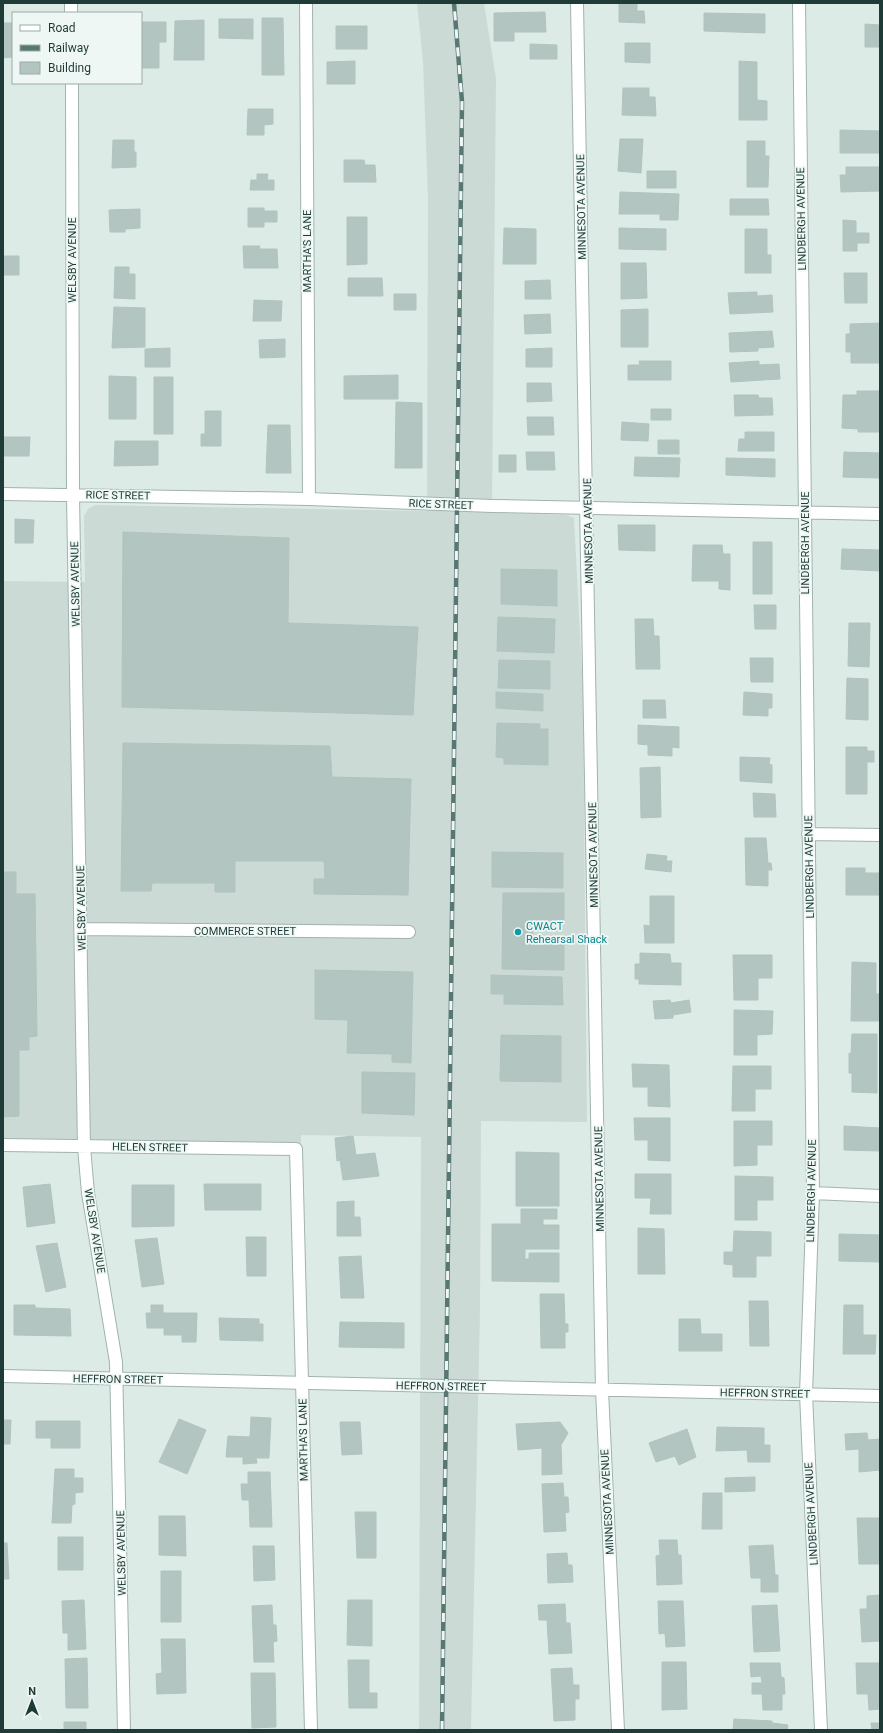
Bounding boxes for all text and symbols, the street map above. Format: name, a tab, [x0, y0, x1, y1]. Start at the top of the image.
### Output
legend	[12, 12, 142, 84]
text: Road	[48, 21, 76, 35]
text: Railway	[48, 41, 89, 55]
text: Building	[48, 61, 91, 75]
street label: MINNESOTA AVENUE	[574, 154, 589, 260]
street label: LINDBERGH AVENUE	[794, 167, 809, 271]
street label: MARTHA'S LANE	[301, 210, 314, 292]
street label: WELSBY AVENUE	[66, 217, 79, 303]
street label: MINNESOTA AVENUE	[581, 478, 596, 584]
street label: RICE STREET	[85, 488, 151, 503]
street label: LINDBERGH AVENUE	[799, 491, 812, 595]
street label: RICE STREET	[408, 497, 474, 512]
street label: WELSBY AVENUE	[68, 541, 83, 627]
street label: MINNESOTA AVENUE	[586, 802, 601, 908]
street label: LINDBERGH AVENUE	[802, 815, 817, 919]
street label: WELSBY AVENUE	[74, 865, 89, 951]
place label: CWACT Rehearsal Shack	[526, 920, 608, 946]
street label: COMMERCE STREET	[194, 925, 297, 938]
marker: CWACT Rehearsal Shack	[513, 927, 523, 937]
street label: MINNESOTA AVENUE	[592, 1126, 607, 1232]
street label: LINDBERGH AVENUE	[804, 1139, 819, 1243]
street label: HELEN STREET	[112, 1140, 188, 1155]
street label: WELSBY AVENUE	[81, 1188, 108, 1274]
street label: HEFFRON STREET	[73, 1372, 164, 1387]
street label: HEFFRON STREET	[396, 1379, 487, 1394]
street label: HEFFRON STREET	[720, 1386, 811, 1401]
street label: MARTHA'S LANE	[296, 1399, 311, 1481]
street label: MINNESOTA AVENUE	[598, 1449, 617, 1555]
street label: LINDBERGH AVENUE	[802, 1462, 821, 1566]
street label: WELSBY AVENUE	[114, 1510, 129, 1596]
north arrow	[12, 1681, 52, 1721]
text: N	[28, 1685, 36, 1698]

